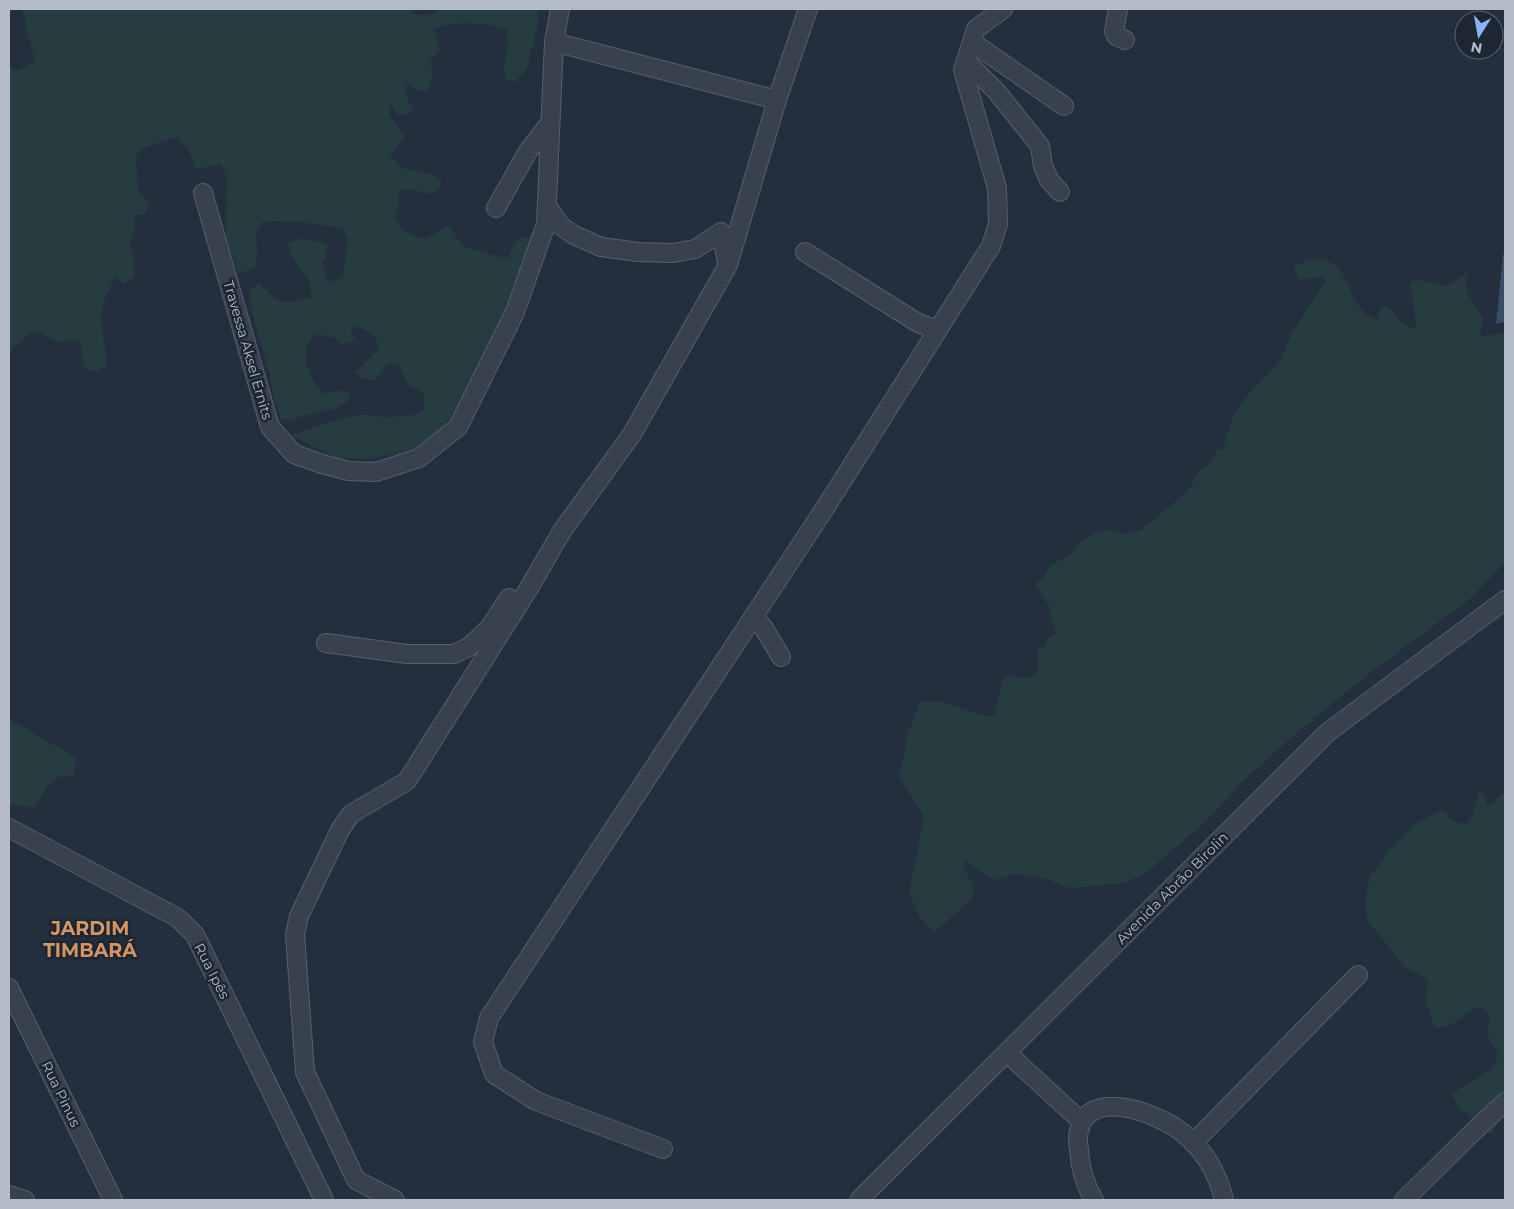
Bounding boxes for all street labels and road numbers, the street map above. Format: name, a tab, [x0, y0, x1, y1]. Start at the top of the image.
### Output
street label: Travessa Aksel Ernits	[220, 278, 277, 422]
street label: Avenida Abrão Birolin	[1112, 828, 1232, 948]
street label: Rua Ipês	[190, 940, 234, 1002]
street label: Rua Pinus	[37, 1058, 85, 1130]

